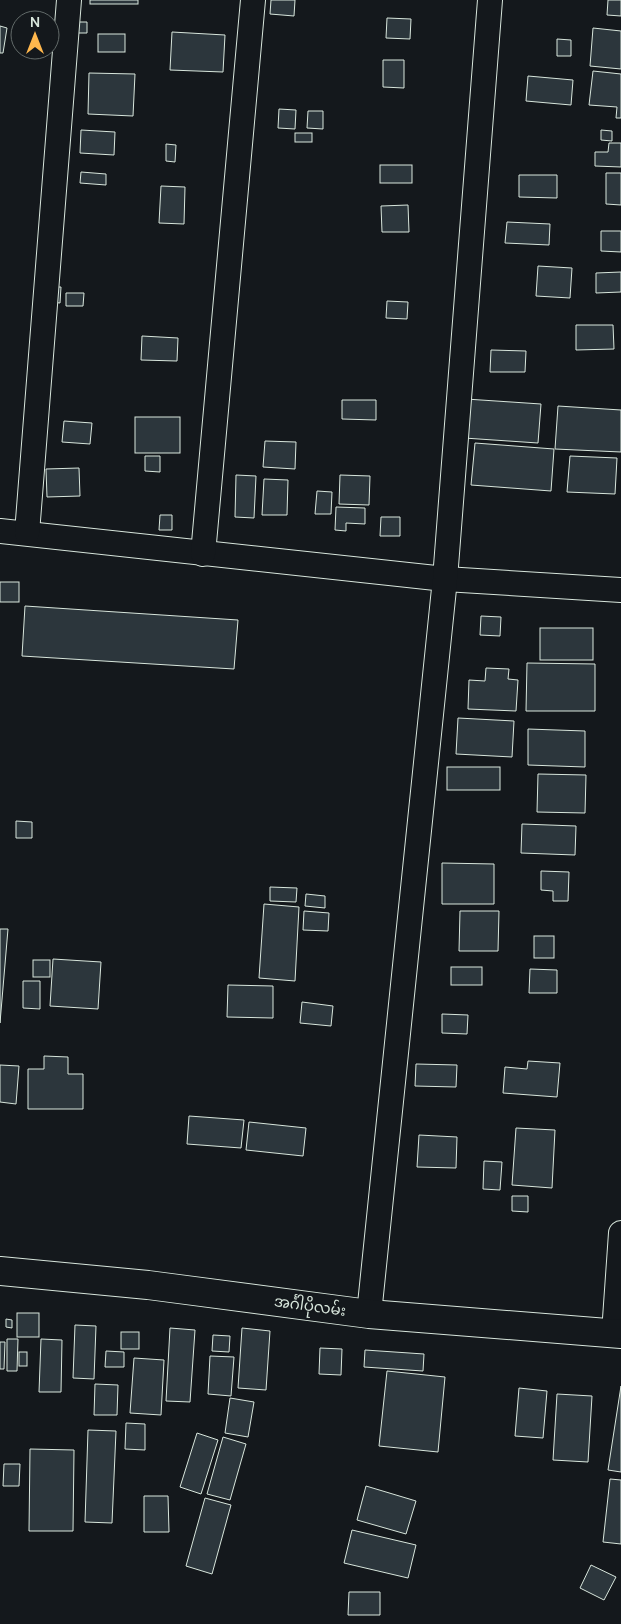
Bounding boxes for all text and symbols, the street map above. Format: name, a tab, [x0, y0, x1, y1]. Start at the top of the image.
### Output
north arrow	[10, 10, 60, 60]
text: N	[30, 12, 40, 31]
street label: အင်္ဂါပိုလမ်း	[272, 1290, 347, 1323]

